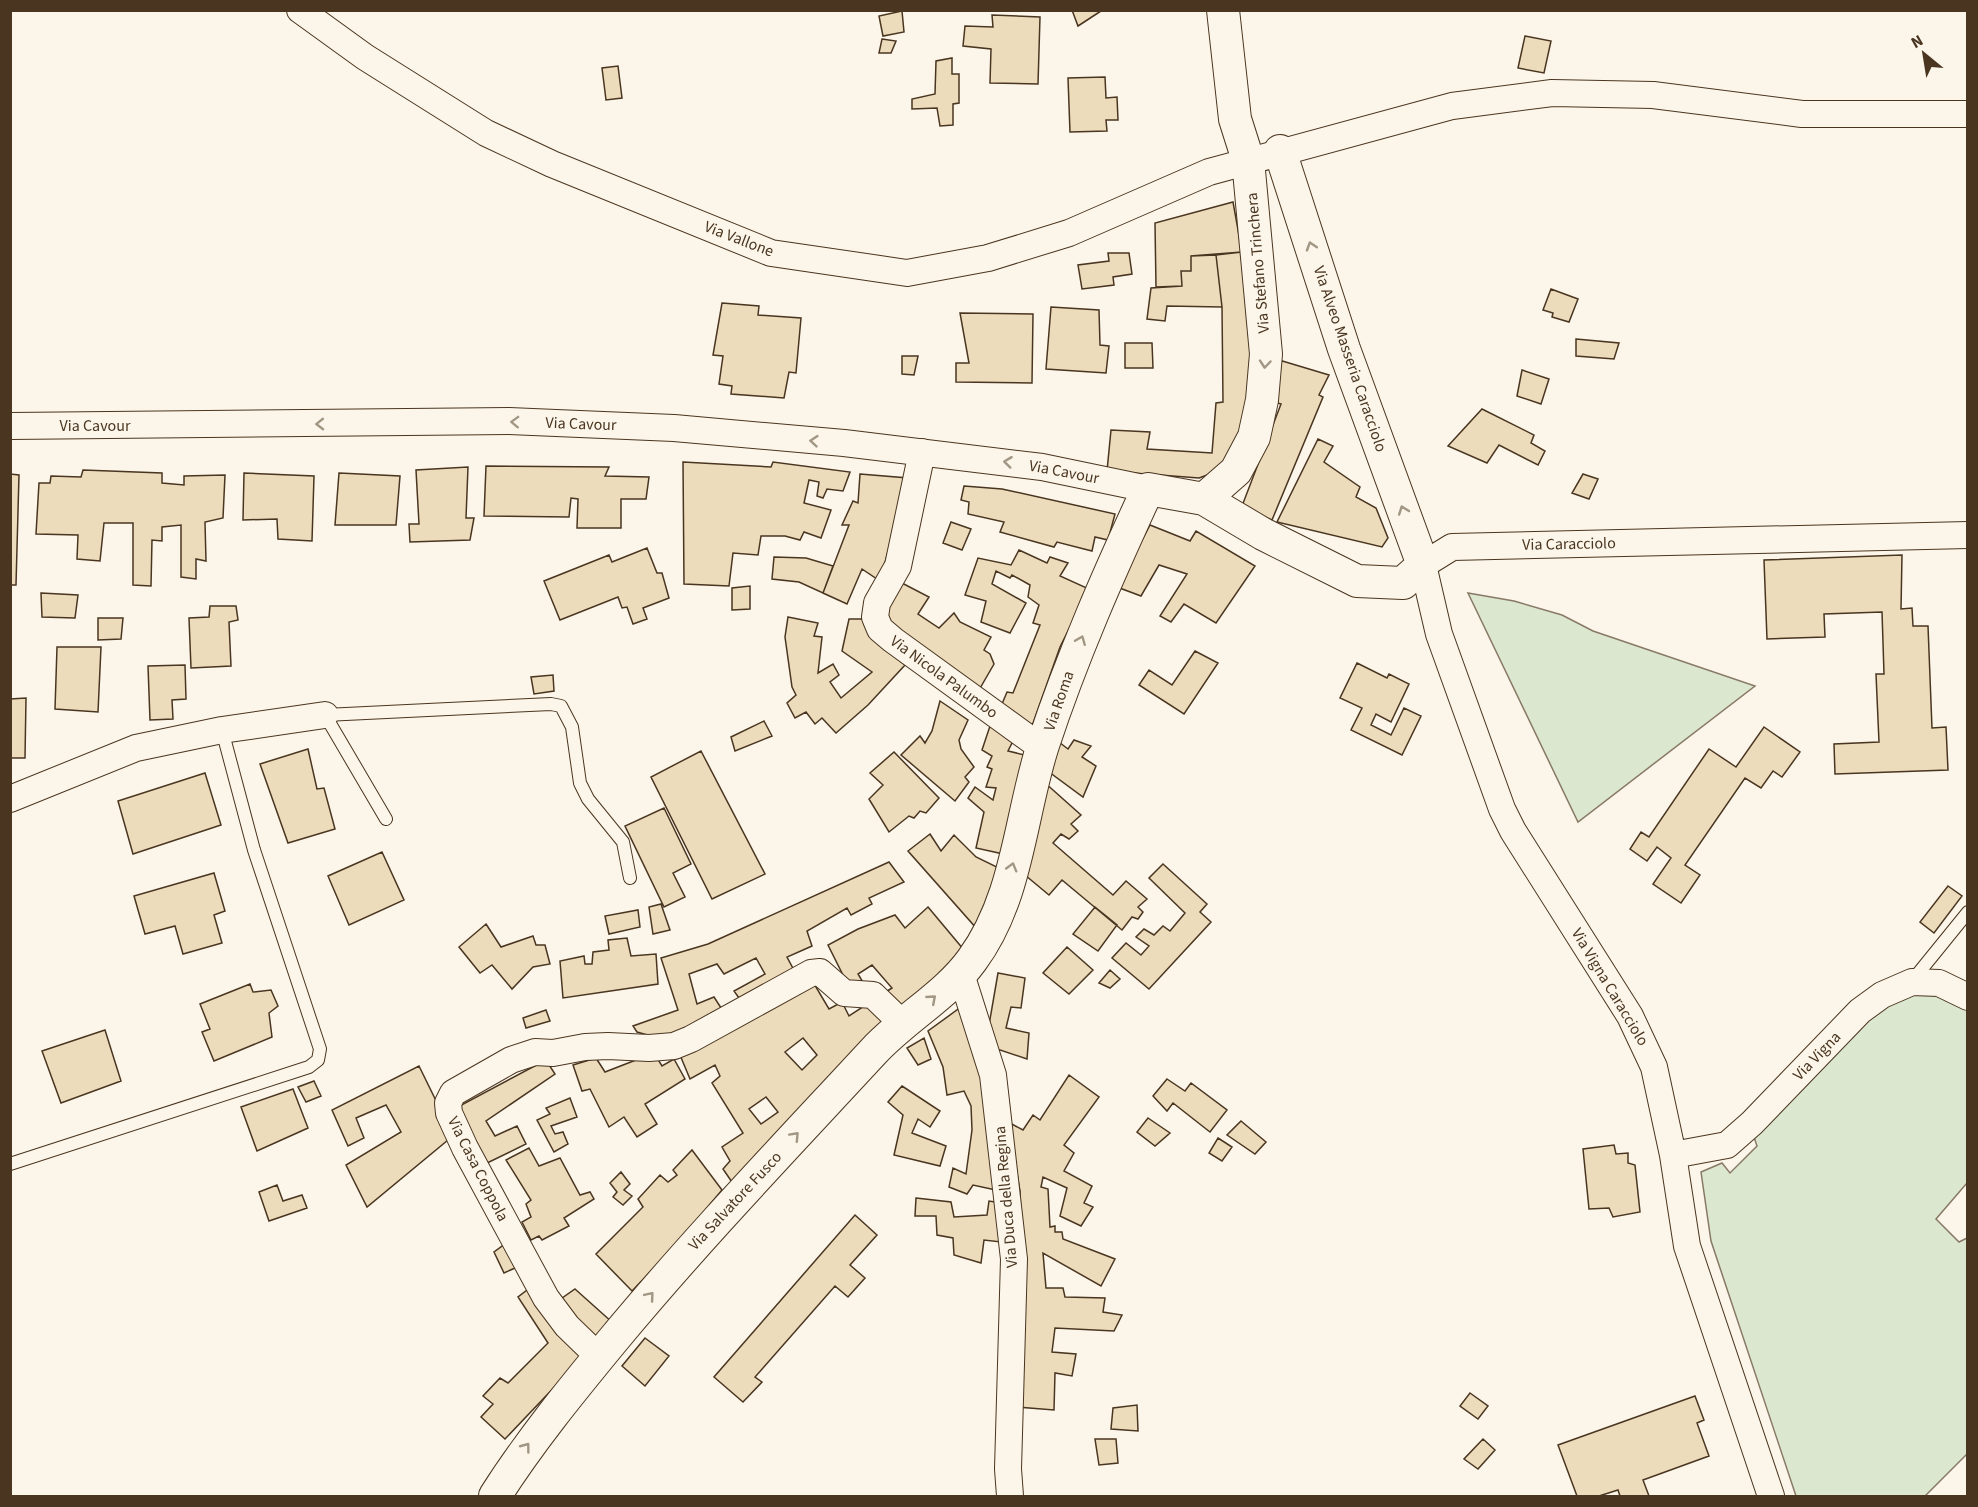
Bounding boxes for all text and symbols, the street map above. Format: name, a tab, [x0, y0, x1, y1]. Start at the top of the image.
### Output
north arrow	[1894, 24, 1954, 84]
text: N	[1907, 30, 1927, 54]
street label: Via Stefano Trinchera	[1241, 192, 1275, 334]
street label: Via Vallone	[701, 216, 777, 262]
one-way arrow	[1306, 241, 1318, 252]
street label: Via Alveo Masseria Caracciolo	[1308, 263, 1392, 455]
one-way arrow	[1259, 360, 1272, 369]
street label: Via Cavour	[545, 412, 617, 436]
street label: Via Cavour	[60, 415, 131, 437]
one-way arrow	[510, 415, 519, 428]
one-way arrow	[315, 418, 324, 430]
one-way arrow	[809, 435, 818, 448]
street label: Via Cavour	[1027, 454, 1101, 490]
one-way arrow	[1003, 457, 1012, 469]
one-way arrow	[1398, 505, 1410, 516]
street label: Via Caracciolo	[1522, 532, 1616, 556]
street label: Via Nicola Palumbo	[885, 630, 1003, 724]
one-way arrow	[1073, 636, 1086, 646]
street label: Via Roma	[1038, 668, 1080, 734]
one-way arrow	[1005, 862, 1018, 872]
street label: Via Vigna Caracciolo	[1566, 924, 1654, 1050]
one-way arrow	[925, 995, 936, 1006]
street label: Via Vigna	[1788, 1027, 1846, 1085]
street label: Via Casa Coppola	[442, 1113, 514, 1225]
street label: Via Duca della Regina	[989, 1125, 1023, 1269]
one-way arrow	[788, 1133, 799, 1143]
street label: Via Salvatore Fusco	[683, 1147, 787, 1255]
one-way arrow	[642, 1292, 653, 1303]
one-way arrow	[519, 1443, 530, 1454]

